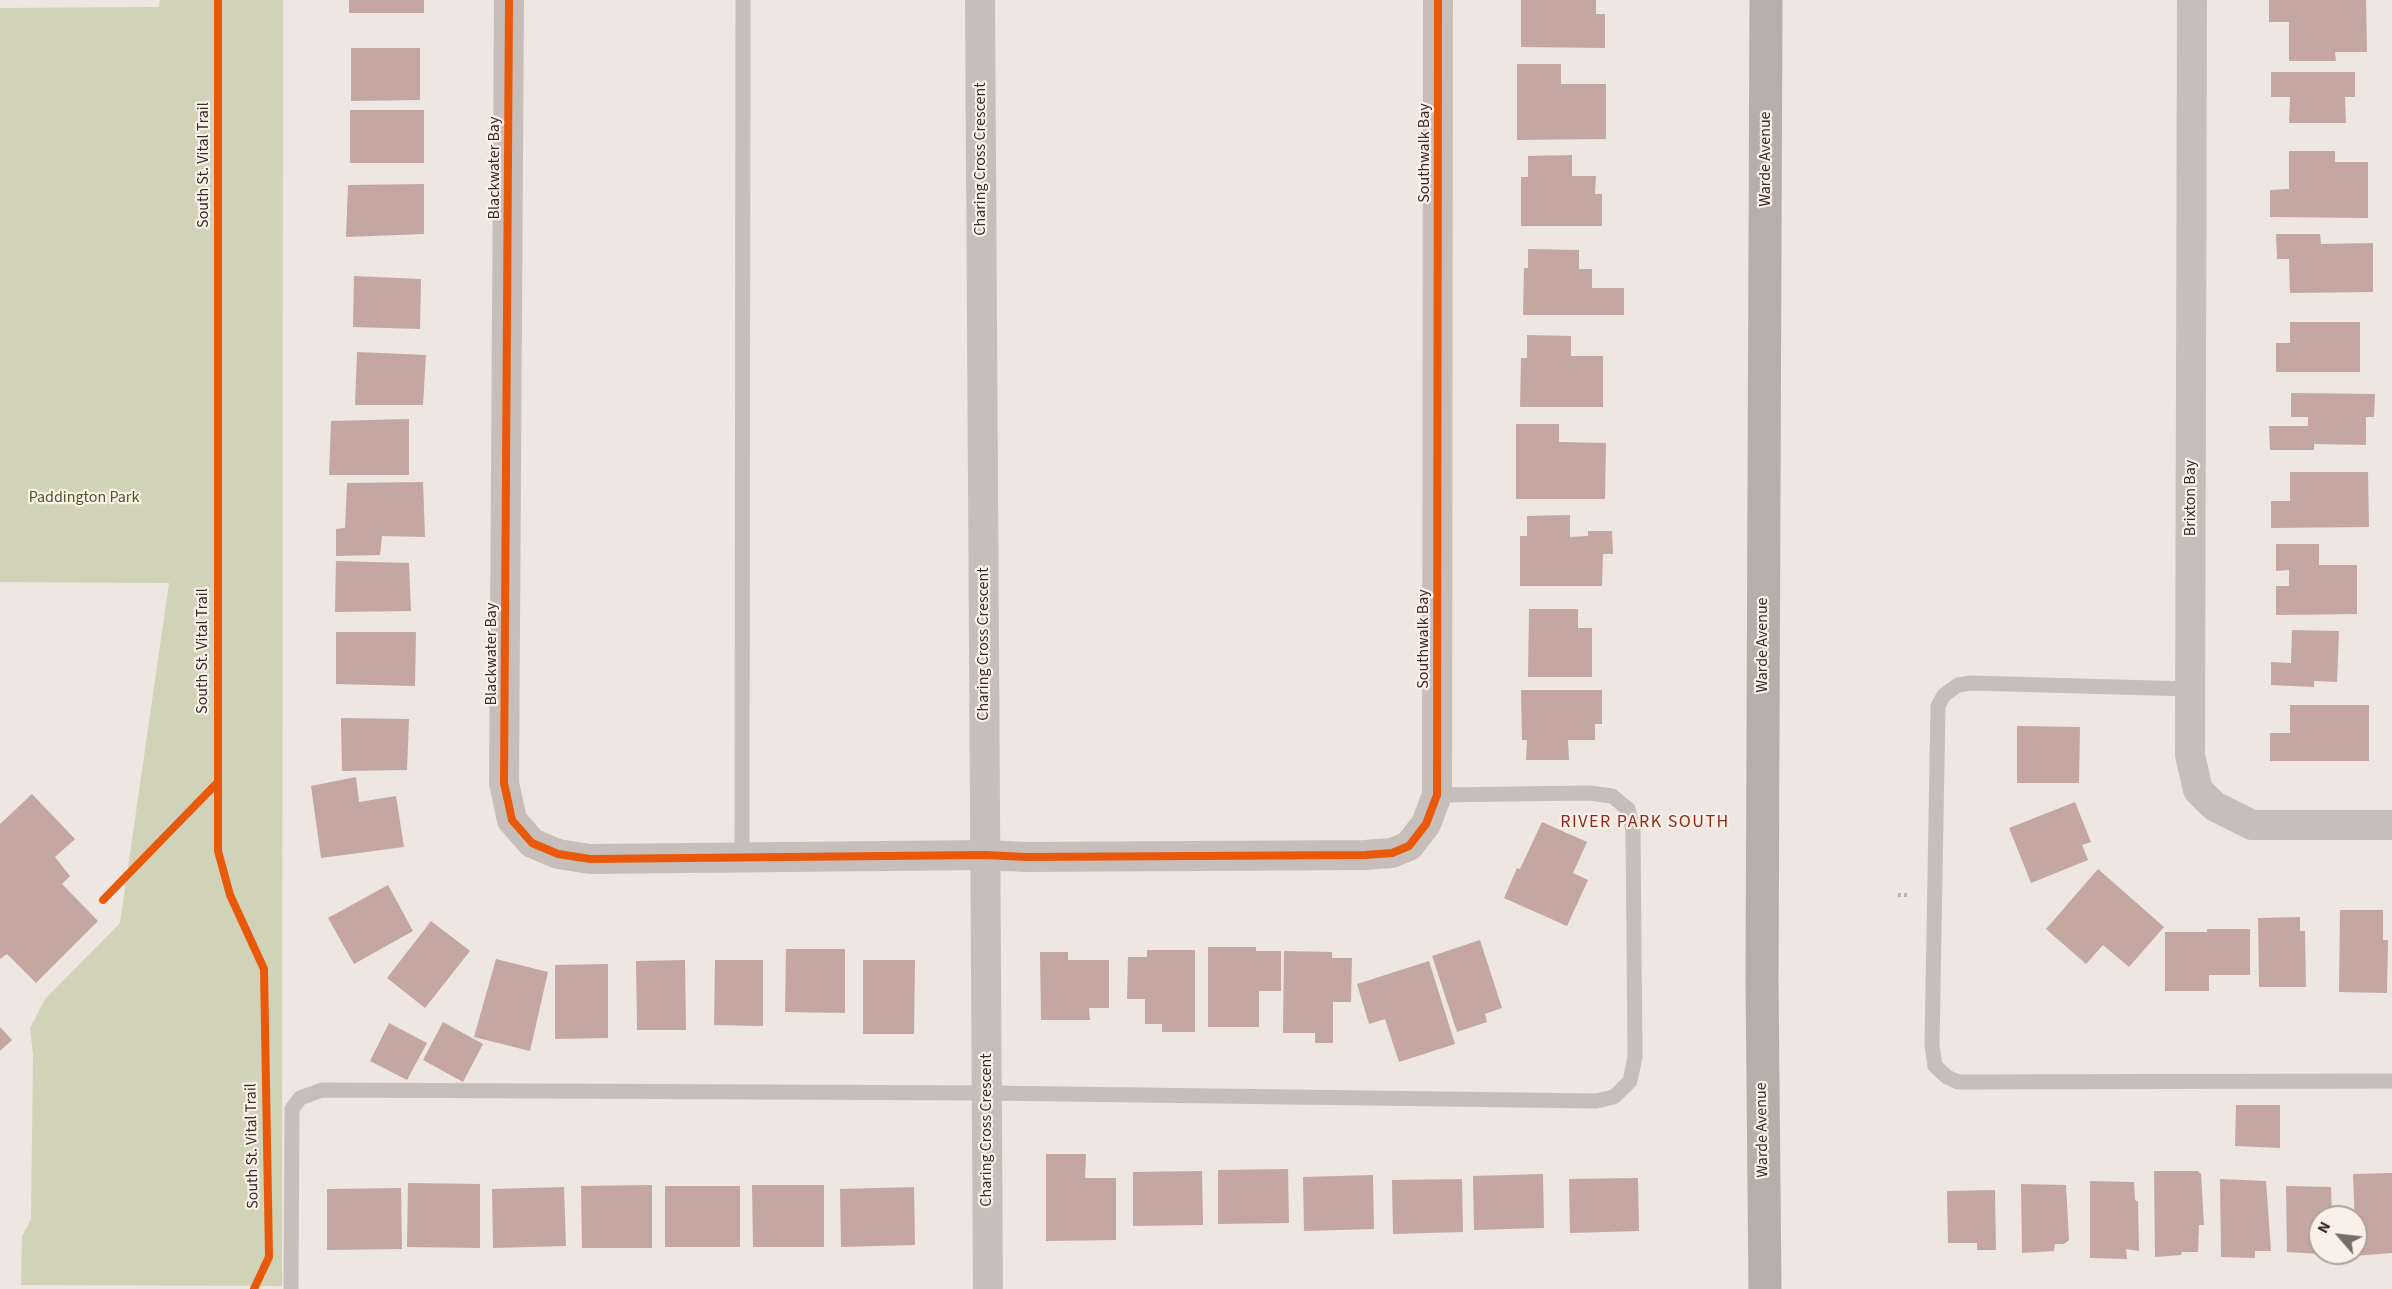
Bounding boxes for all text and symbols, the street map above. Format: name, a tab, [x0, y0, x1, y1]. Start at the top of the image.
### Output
street label: Charing Cross Crescent	[971, 82, 991, 236]
street label: South St. Vital Trail	[194, 102, 214, 228]
street label: Southwalk Bay	[1415, 103, 1435, 203]
street label: Warde Avenue	[1756, 111, 1776, 207]
street label: Blackwater Bay	[485, 117, 505, 219]
street label: Brixton Bay	[2181, 460, 2201, 536]
park label: Paddington Park	[29, 488, 139, 508]
street label: Charing Cross Crescent	[974, 567, 994, 721]
street label: South St. Vital Trail	[193, 588, 213, 714]
street label: Southwalk Bay	[1414, 589, 1434, 689]
street label: Warde Avenue	[1753, 597, 1773, 693]
street label: Blackwater Bay	[482, 603, 502, 705]
district label: RIVER PARK SOUTH	[1560, 812, 1730, 834]
street label: Charing Cross Crescent	[977, 1053, 997, 1207]
street label: Warde Avenue	[1753, 1082, 1773, 1178]
street label: South St. Vital Trail	[242, 1083, 264, 1209]
north arrow	[2308, 1205, 2368, 1265]
text: N	[2312, 1218, 2336, 1237]

